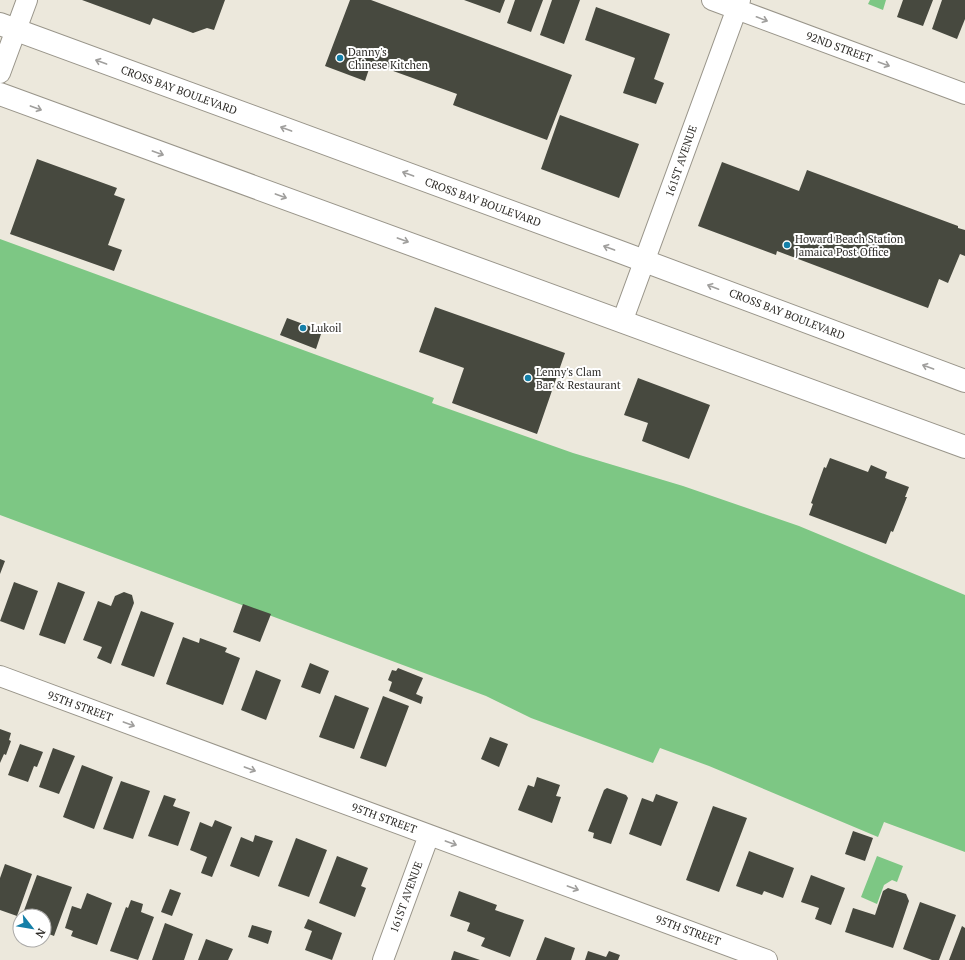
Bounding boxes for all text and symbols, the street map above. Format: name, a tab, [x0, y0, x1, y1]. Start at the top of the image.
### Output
one-way arrow	[756, 15, 768, 23]
street label: 92ND STREET	[804, 29, 874, 66]
place label: Danny's Chinese Kitchen	[348, 45, 429, 72]
marker: Danny's Chinese Kitchen	[335, 53, 345, 63]
one-way arrow	[96, 57, 108, 65]
one-way arrow	[877, 60, 889, 68]
street label: CROSS BAY BOULEVARD	[119, 62, 239, 118]
one-way arrow	[30, 104, 42, 112]
street label: 161ST AVENUE	[662, 123, 700, 199]
one-way arrow	[280, 125, 292, 133]
one-way arrow	[152, 149, 164, 157]
one-way arrow	[401, 170, 414, 177]
street label: CROSS BAY BOULEVARD	[423, 174, 543, 230]
one-way arrow	[274, 193, 286, 201]
place label: Howard Beach Station Jamaica Post Office	[795, 232, 904, 259]
one-way arrow	[397, 237, 409, 245]
marker: Howard Beach Station Jamaica Post Office	[782, 240, 792, 250]
one-way arrow	[603, 243, 615, 251]
one-way arrow	[708, 282, 720, 290]
street label: CROSS BAY BOULEVARD	[727, 285, 847, 343]
place label: Lukoil	[311, 321, 342, 335]
marker: Lukoil	[298, 323, 308, 333]
one-way arrow	[923, 363, 935, 371]
place label: Lenny's Clam Bar & Restaurant	[536, 365, 621, 392]
marker: Lenny's Clam Bar & Restaurant	[523, 373, 533, 383]
street label: 95TH STREET	[45, 688, 115, 724]
one-way arrow	[122, 720, 134, 728]
one-way arrow	[244, 765, 256, 773]
street label: 95TH STREET	[349, 800, 419, 836]
one-way arrow	[445, 839, 457, 847]
street label: 161ST AVENUE	[387, 859, 425, 935]
one-way arrow	[567, 885, 580, 892]
north arrow	[12, 908, 52, 948]
street label: 95TH STREET	[653, 912, 723, 948]
text: N	[32, 926, 49, 941]

